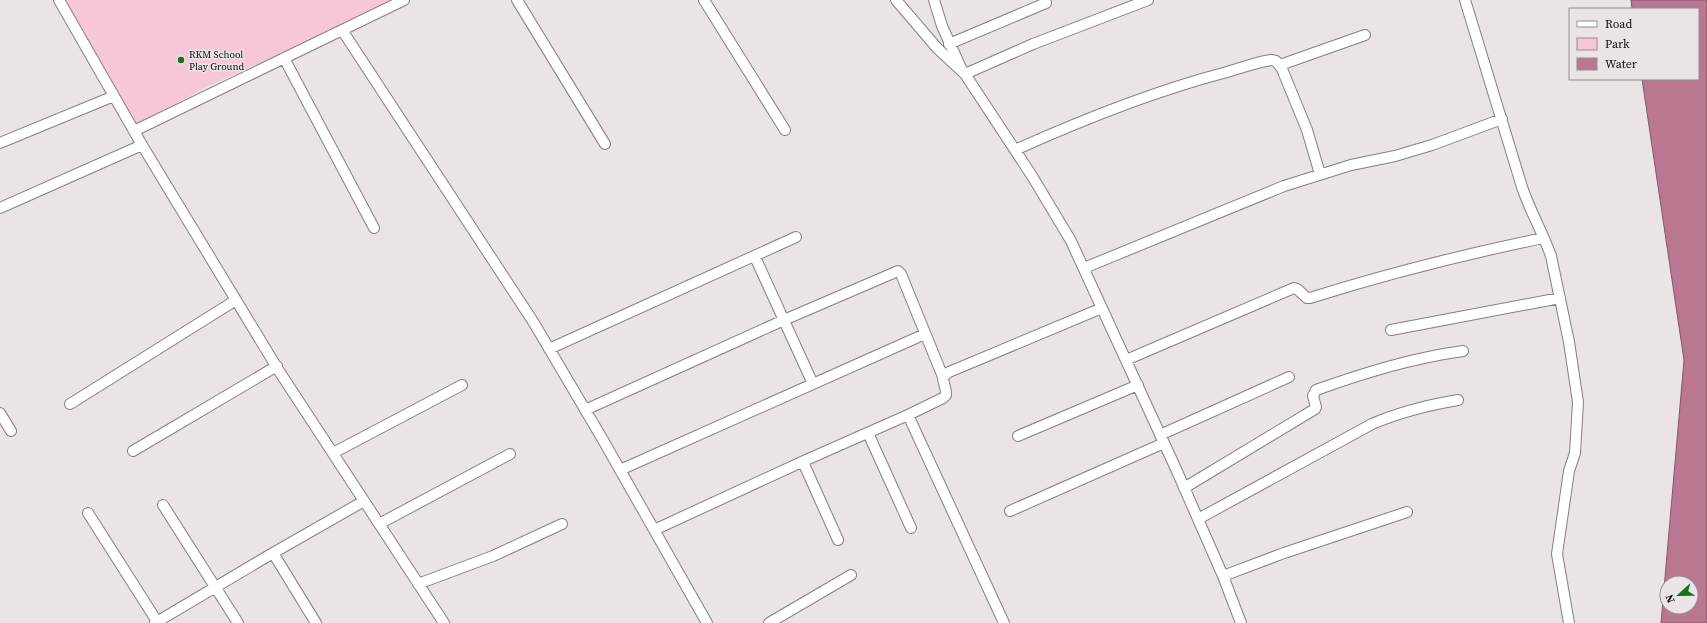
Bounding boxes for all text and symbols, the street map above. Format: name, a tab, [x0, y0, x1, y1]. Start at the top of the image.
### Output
legend	[1569, 8, 1699, 80]
text: Road	[1605, 16, 1632, 32]
text: Park	[1605, 36, 1630, 52]
place label: RKM School Play Ground	[189, 48, 244, 73]
marker: RKM School Play Ground	[176, 55, 186, 65]
text: Water	[1605, 56, 1637, 72]
north arrow	[1659, 575, 1699, 615]
text: N	[1662, 592, 1679, 605]

